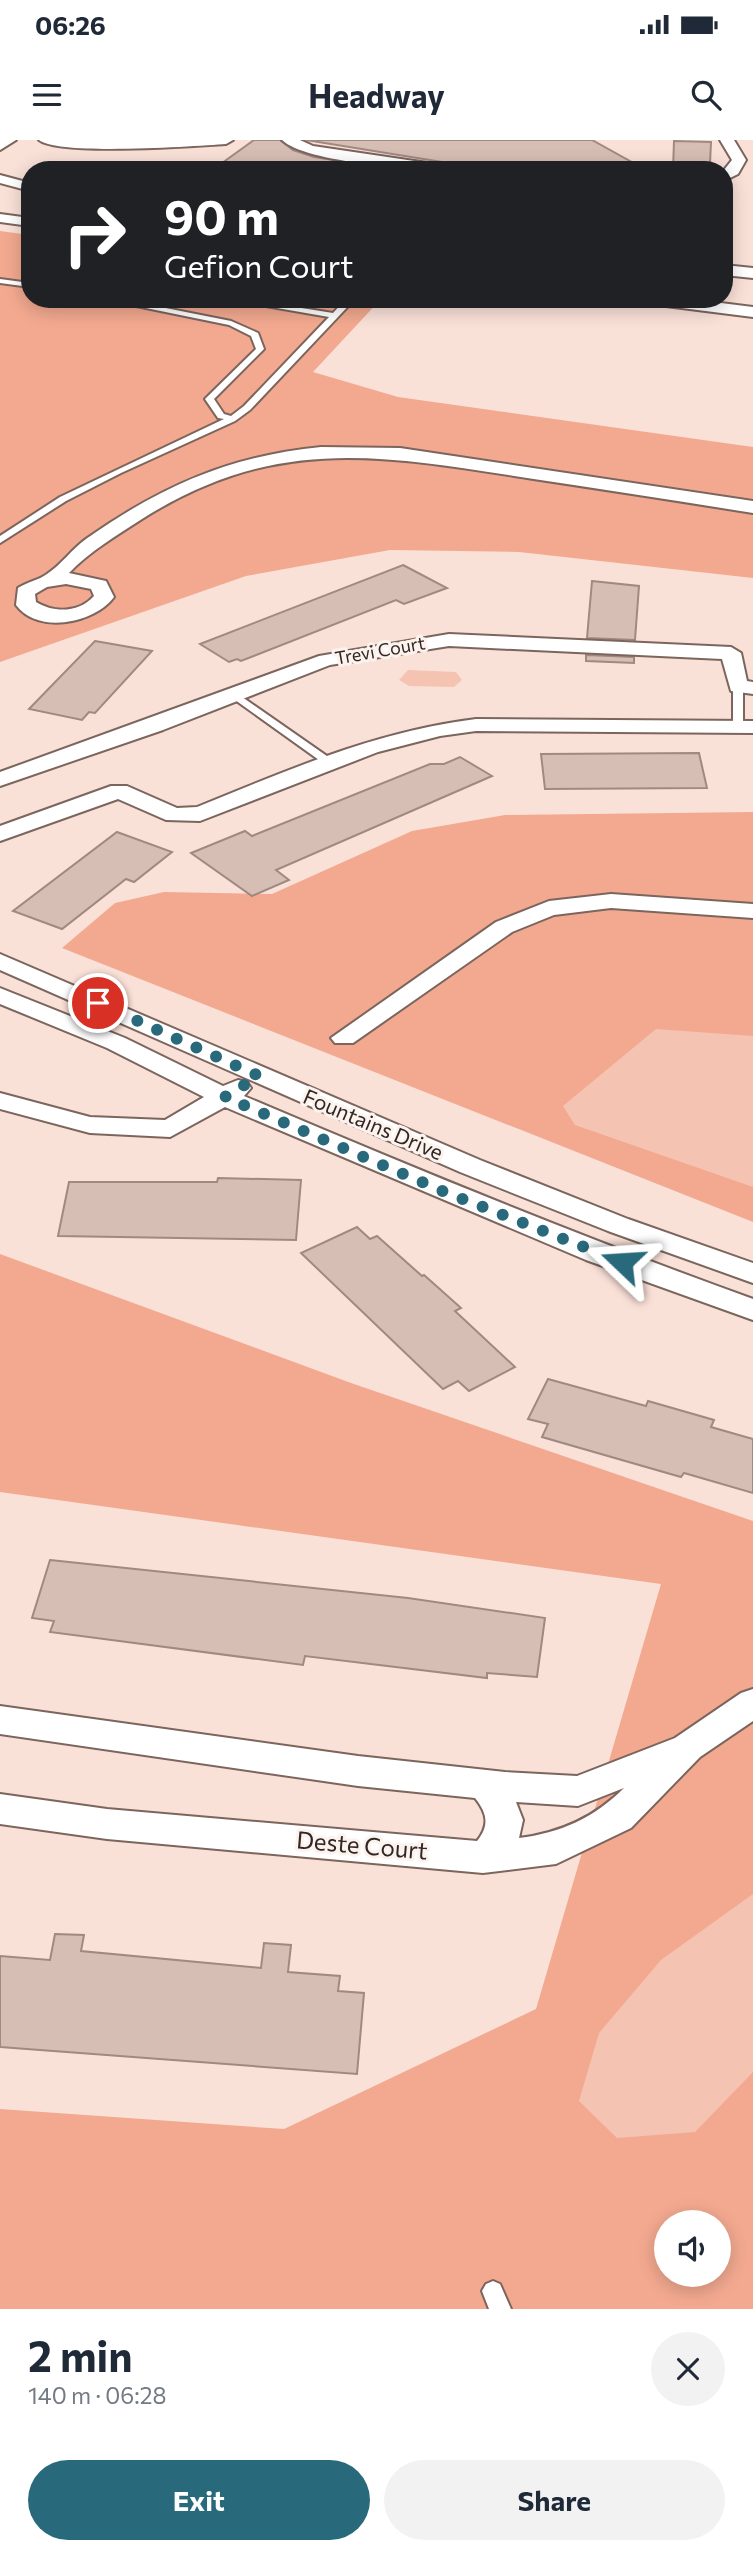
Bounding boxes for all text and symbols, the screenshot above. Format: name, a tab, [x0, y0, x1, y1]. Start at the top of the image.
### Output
text: 06:26	[35, 9, 106, 40]
text: Headway	[308, 75, 445, 115]
icon: menu	[28, 76, 66, 114]
icon: search	[687, 76, 725, 114]
text: 90 m	[164, 185, 279, 245]
icon: right	[49, 189, 140, 280]
text: Gefion Court	[164, 245, 353, 285]
street label: Trevi Court	[333, 631, 427, 669]
pin	[68, 973, 128, 1033]
icon: arrive	[79, 984, 117, 1022]
street label: Fountains Drive	[300, 1083, 447, 1164]
position arrow	[585, 1225, 659, 1299]
street label: Deste Court	[295, 1824, 429, 1865]
map controls	[654, 2210, 731, 2287]
button: sound	[654, 2210, 731, 2287]
text: 2 min	[28, 2329, 133, 2381]
button: close	[651, 2332, 725, 2406]
text: 140 m · 06:28	[28, 2381, 166, 2409]
button: Exit	[28, 2460, 370, 2540]
button: Share	[384, 2460, 725, 2540]

